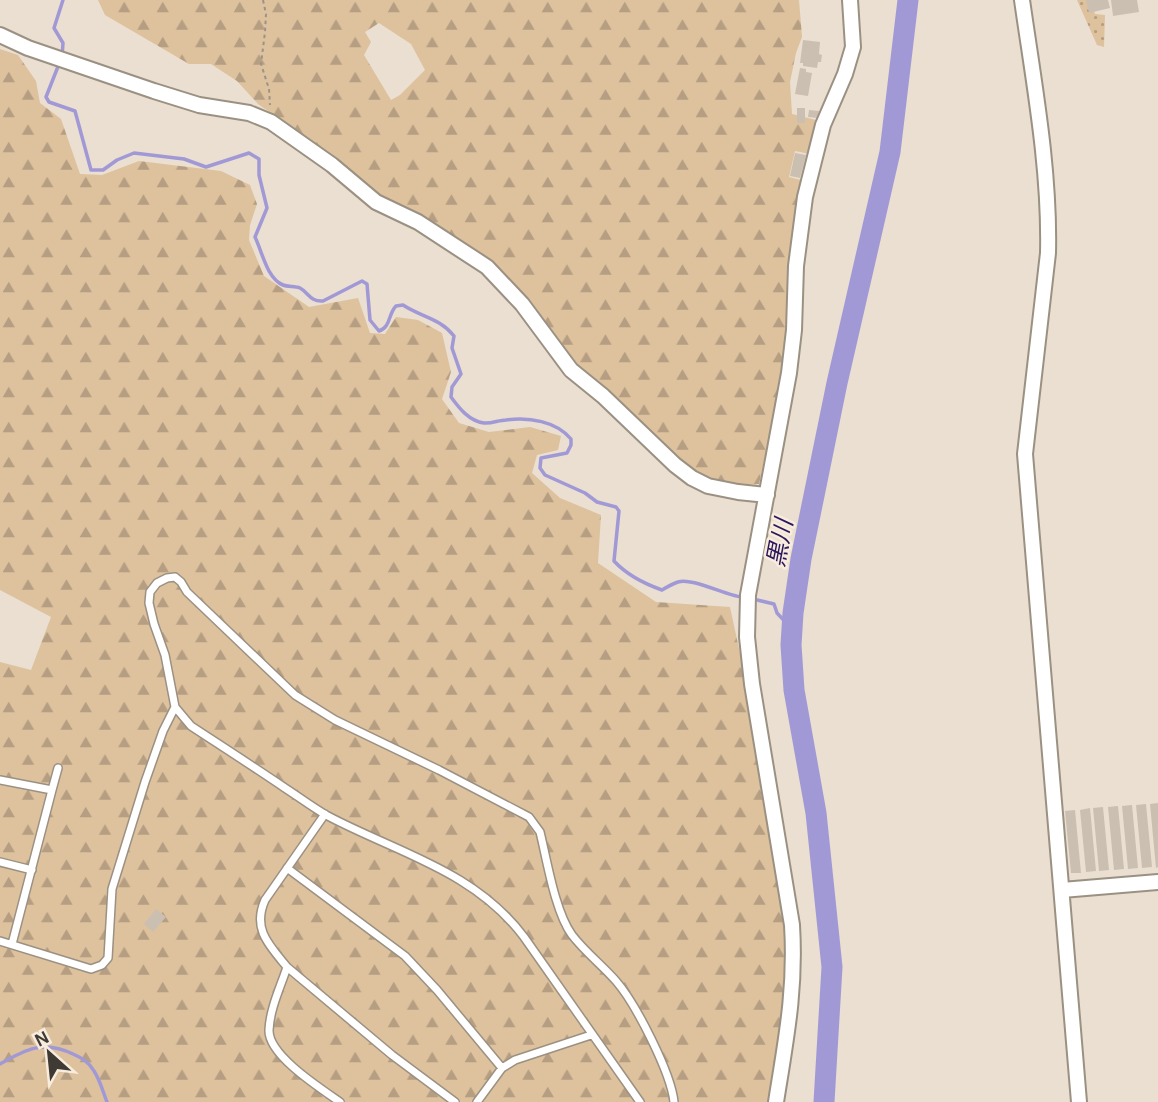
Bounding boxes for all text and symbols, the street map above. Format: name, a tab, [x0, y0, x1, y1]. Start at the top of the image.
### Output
water label: 黒川	[762, 514, 799, 569]
north arrow	[14, 1018, 84, 1088]
text: N	[31, 1026, 53, 1052]

